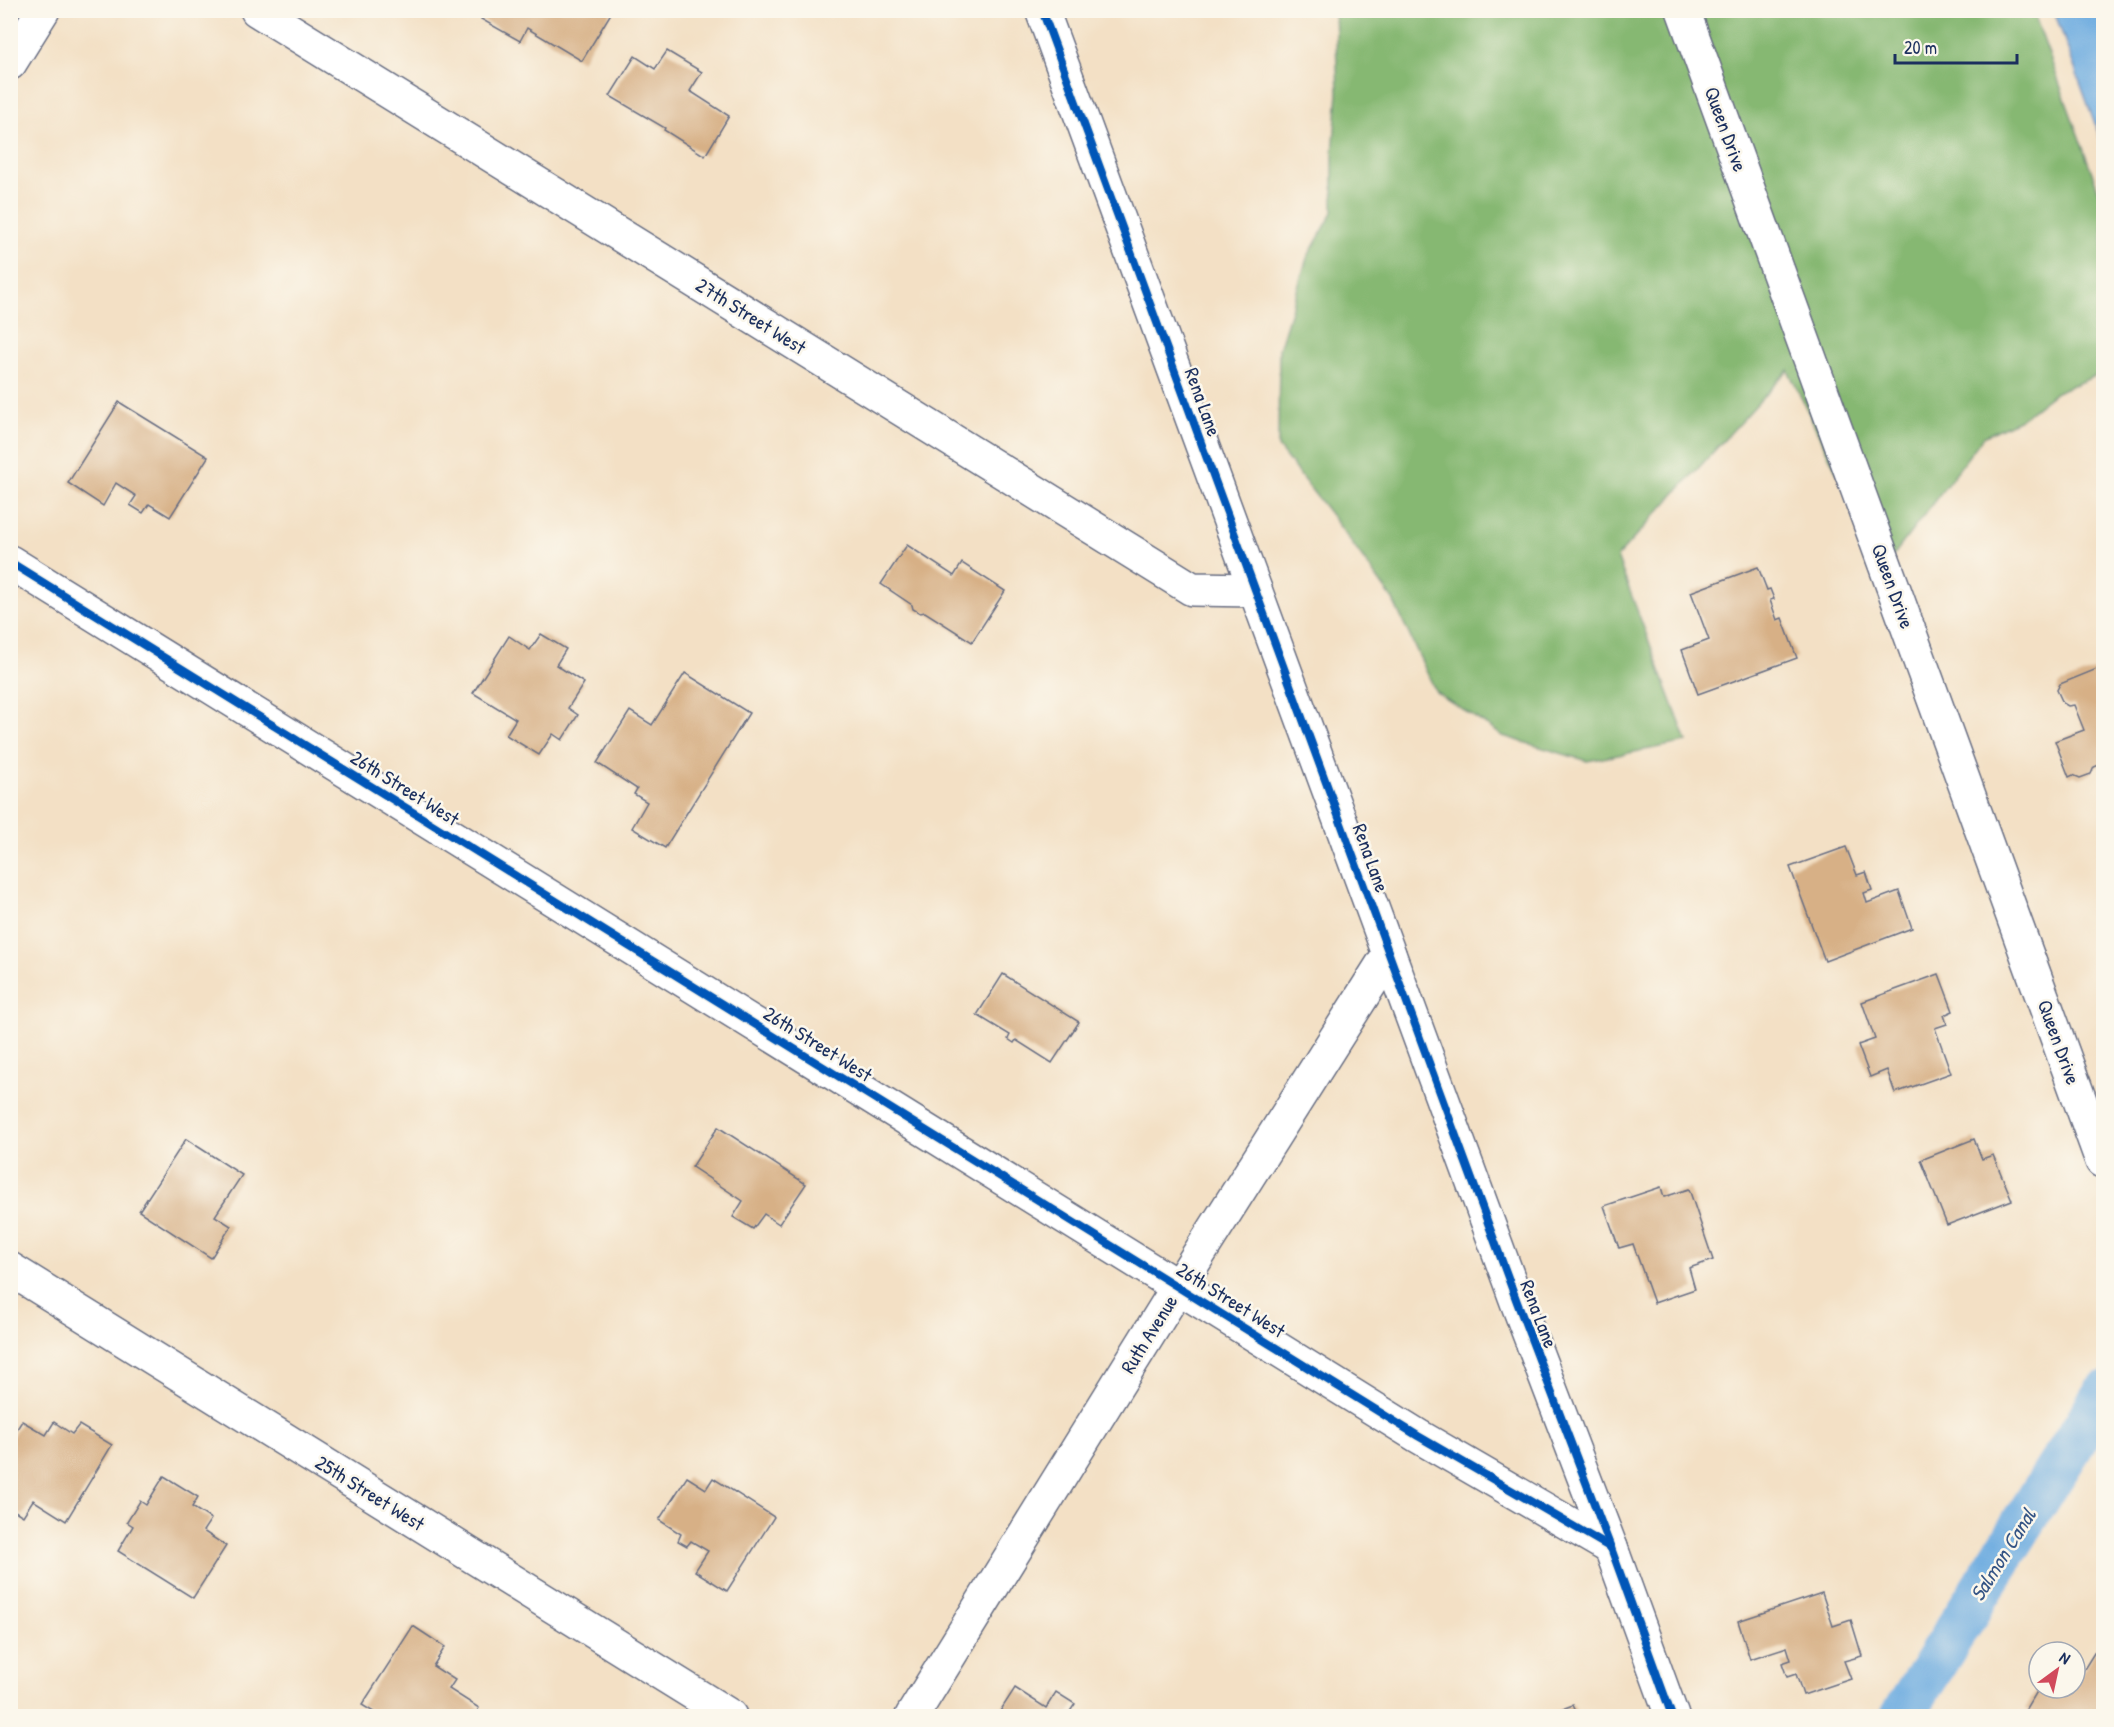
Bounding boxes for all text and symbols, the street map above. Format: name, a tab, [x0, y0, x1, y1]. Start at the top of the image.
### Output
scale bar	[1895, 27, 2016, 65]
text: 20 m	[1904, 35, 1937, 60]
street label: Queen Drive	[1699, 83, 1754, 175]
street label: 27th Street West	[691, 271, 812, 361]
street label: Rena Lane	[1179, 364, 1228, 440]
street label: Queen Drive	[1866, 540, 1921, 632]
street label: 26th Street West	[346, 743, 466, 832]
street label: Rena Lane	[1347, 820, 1396, 896]
street label: Queen Drive	[2032, 996, 2087, 1088]
street label: 26th Street West	[759, 999, 879, 1088]
street label: 26th Street West	[1172, 1255, 1292, 1344]
street label: Rena Lane	[1514, 1276, 1565, 1352]
street label: Ruth Avenue	[1114, 1289, 1183, 1378]
street label: 25th Street West	[311, 1448, 431, 1537]
water label: Salmon Canal	[1963, 1502, 2043, 1606]
north arrow	[2027, 1640, 2087, 1700]
text: N	[2056, 1646, 2075, 1669]

